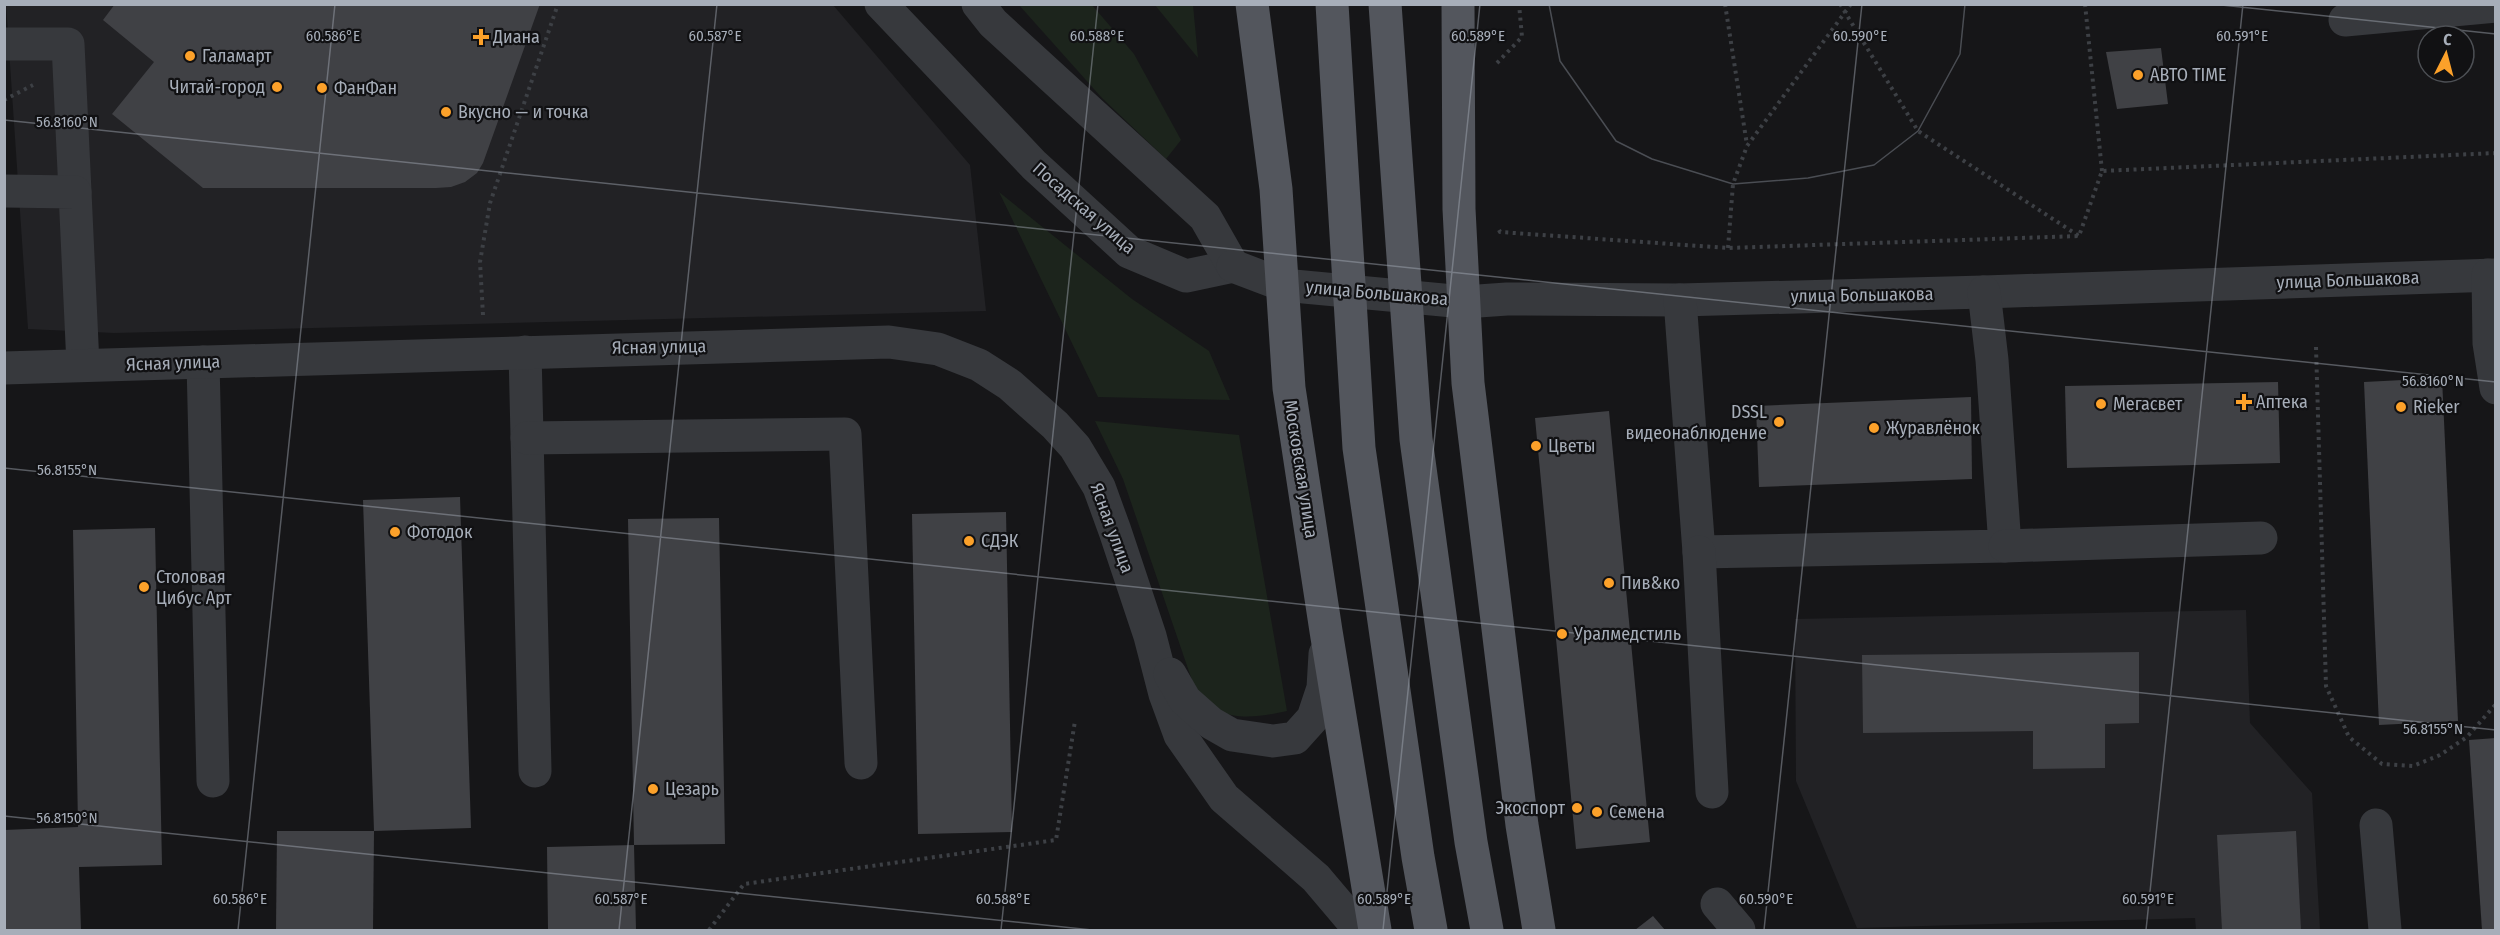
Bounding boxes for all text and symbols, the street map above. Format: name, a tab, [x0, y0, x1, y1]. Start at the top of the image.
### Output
north arrow	[2416, 24, 2476, 84]
place label: Диана	[492, 26, 540, 48]
text: 60.586°E	[306, 27, 360, 45]
text: 60.587°E	[688, 27, 742, 45]
text: 60.588°E	[1070, 27, 1124, 45]
text: 60.589°E	[1451, 27, 1505, 45]
text: 60.590°E	[1833, 27, 1887, 45]
text: 60.591°E	[2216, 27, 2268, 45]
marker: Диана	[474, 30, 488, 44]
text: С	[2442, 30, 2453, 50]
place label: Галамарт	[202, 45, 272, 67]
marker: Галамарт	[183, 49, 197, 63]
place label: АВТО TIME	[2150, 64, 2226, 86]
marker: АВТО TIME	[2131, 68, 2145, 82]
place label: Читай-город	[170, 76, 265, 98]
place label: ФанФан	[334, 77, 397, 99]
marker: Читай-город	[270, 80, 284, 94]
marker: ФанФан	[315, 81, 329, 95]
place label: Вкусно — и точка	[458, 101, 589, 123]
marker: Вкусно — и точка	[439, 105, 453, 119]
text: 56.8160°N	[36, 113, 98, 131]
street label: Посадская улица	[1028, 157, 1140, 259]
street label: улица Большакова	[2276, 267, 2420, 293]
street label: улица Большакова	[1305, 276, 1449, 310]
street label: улица Большакова	[1790, 283, 1934, 307]
street label: Ясная улица	[612, 335, 706, 359]
street label: Ясная улица	[126, 350, 221, 376]
text: 56.8160°N	[2402, 372, 2464, 390]
place label: Аптека	[2256, 391, 2308, 413]
place label: Мегасвет	[2113, 393, 2183, 415]
marker: Аптека	[2237, 395, 2251, 409]
place label: Rieker	[2413, 396, 2460, 418]
marker: Мегасвет	[2094, 397, 2108, 411]
street label: Московская улица	[1279, 398, 1323, 540]
marker: Rieker	[2394, 400, 2408, 414]
place label: DSSL видеонаблюдение	[1625, 401, 1767, 444]
marker: DSSL видеонаблюдение	[1772, 415, 1786, 429]
place label: Журавлёнок	[1886, 417, 1981, 439]
marker: Журавлёнок	[1867, 421, 1881, 435]
place label: Цветы	[1548, 435, 1596, 457]
marker: Цветы	[1529, 439, 1543, 453]
text: 56.8155°N	[37, 461, 97, 479]
street label: Ясная улица	[1086, 480, 1139, 576]
place label: Фотодок	[407, 521, 473, 543]
marker: Фотодок	[388, 525, 402, 539]
place label: СДЭК	[981, 530, 1019, 552]
marker: СДЭК	[962, 534, 976, 548]
place label: Столовая Цибус Арт	[156, 566, 232, 609]
place label: Пив&ко	[1621, 572, 1680, 594]
marker: Пив&ко	[1602, 576, 1616, 590]
marker: Столовая Цибус Арт	[137, 580, 151, 594]
place label: Уралмедстиль	[1573, 623, 1681, 645]
marker: Уралмедстиль	[1555, 627, 1569, 641]
text: 56.8155°N	[2403, 720, 2463, 738]
place label: Цезарь	[665, 778, 719, 800]
marker: Цезарь	[646, 782, 660, 796]
place label: Экоспорт	[1495, 797, 1566, 819]
marker: Экоспорт	[1570, 801, 1584, 815]
place label: Семена	[1609, 801, 1665, 823]
marker: Семена	[1590, 805, 1604, 819]
text: 56.8150°N	[36, 809, 98, 827]
text: 60.586°E	[213, 890, 267, 908]
text: 60.587°E	[594, 890, 648, 908]
text: 60.588°E	[976, 890, 1030, 908]
text: 60.589°E	[1357, 890, 1411, 908]
text: 60.590°E	[1739, 890, 1793, 908]
text: 60.591°E	[2122, 890, 2174, 908]

